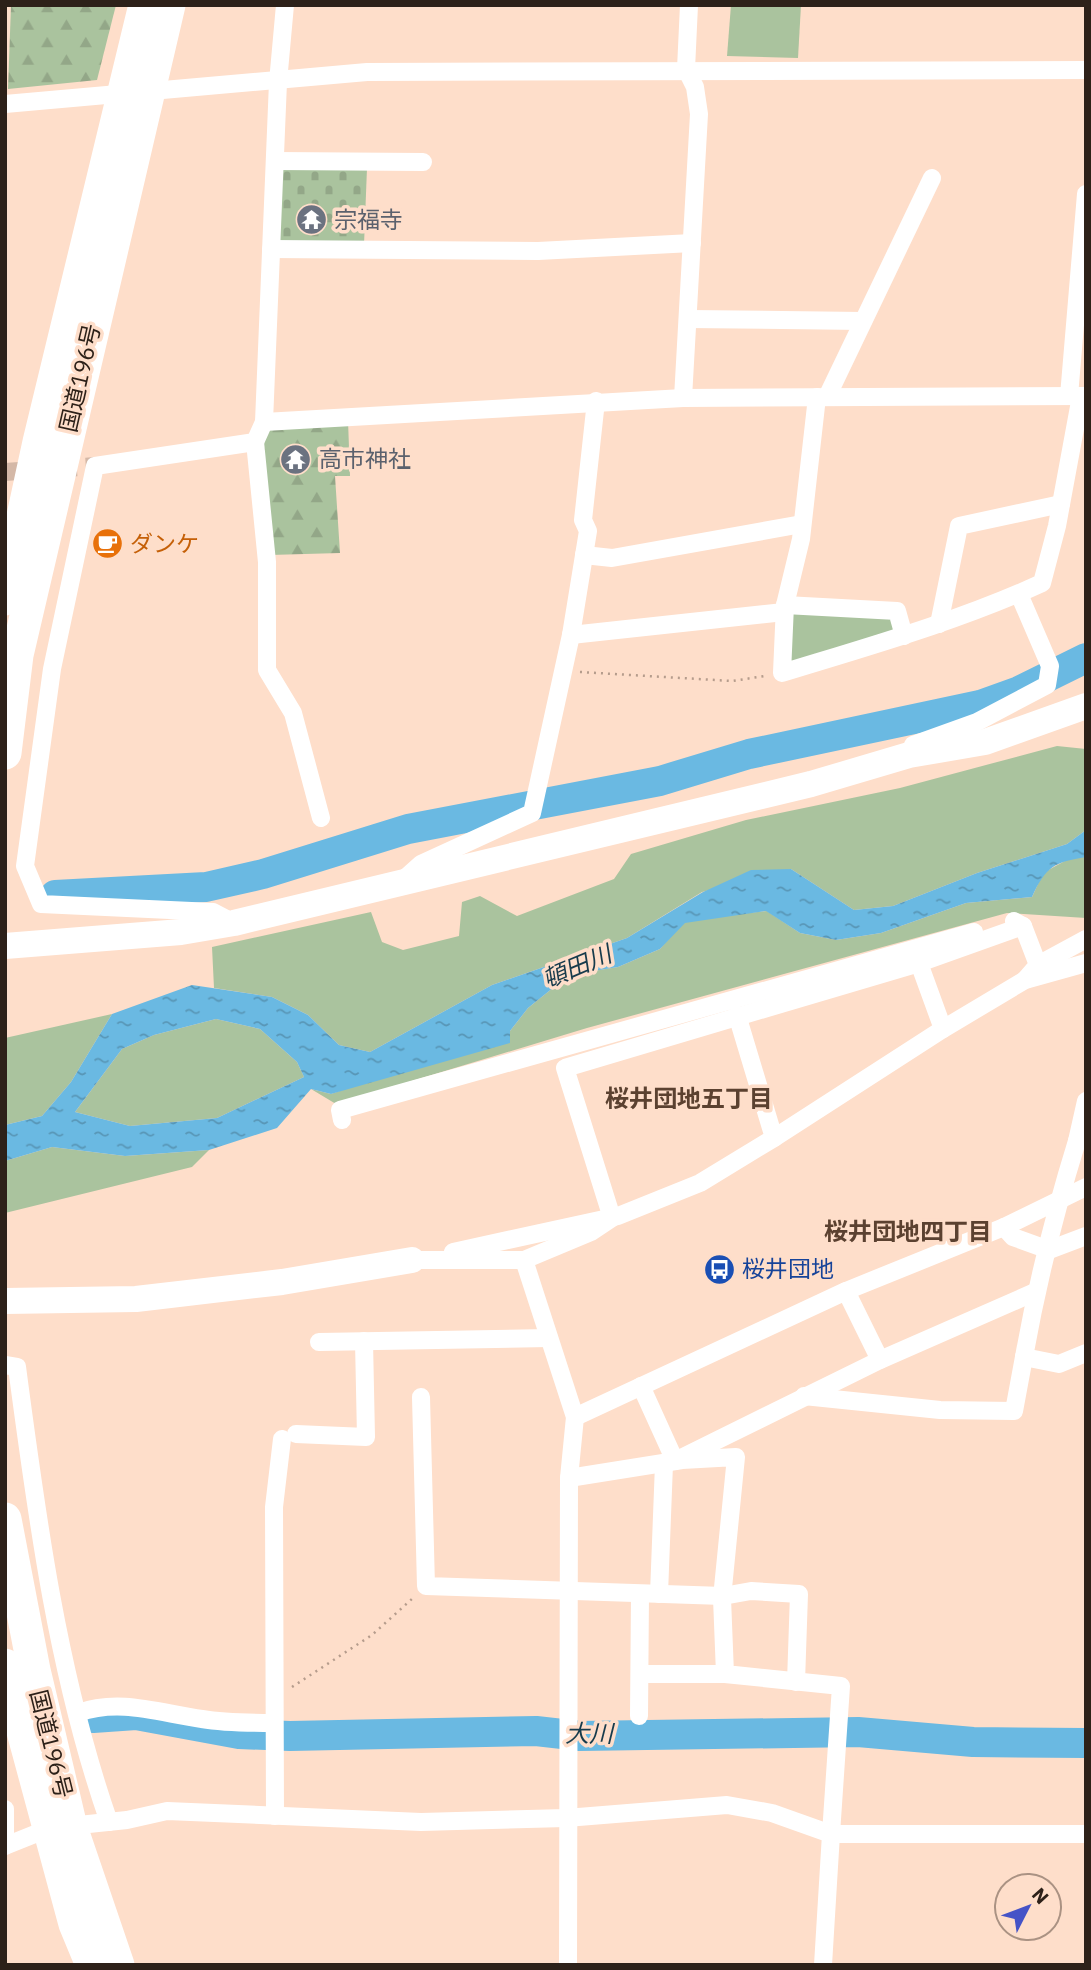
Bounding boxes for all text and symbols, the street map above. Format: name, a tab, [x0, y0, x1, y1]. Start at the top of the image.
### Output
temple icon: 宗福寺	[294, 203, 328, 237]
place label: 宗福寺	[334, 204, 403, 234]
street label: 国道196号	[52, 321, 106, 435]
temple icon: 高市神社	[279, 442, 313, 476]
place label: 高市神社	[319, 443, 411, 473]
cafe icon: ダンケ	[90, 527, 124, 561]
place label: ダンケ	[130, 528, 199, 558]
water label: 頓田川	[537, 936, 619, 995]
district label: 桜井団地五丁目	[605, 1082, 773, 1114]
district label: 桜井団地四丁目	[824, 1215, 992, 1247]
bus stop icon: 桜井団地	[702, 1252, 736, 1286]
place label: 桜井団地	[742, 1253, 834, 1283]
street label: 国道196号	[24, 1687, 80, 1801]
water label: 大川	[565, 1717, 616, 1749]
north arrow	[993, 1872, 1063, 1942]
text: N	[1027, 1882, 1054, 1909]

